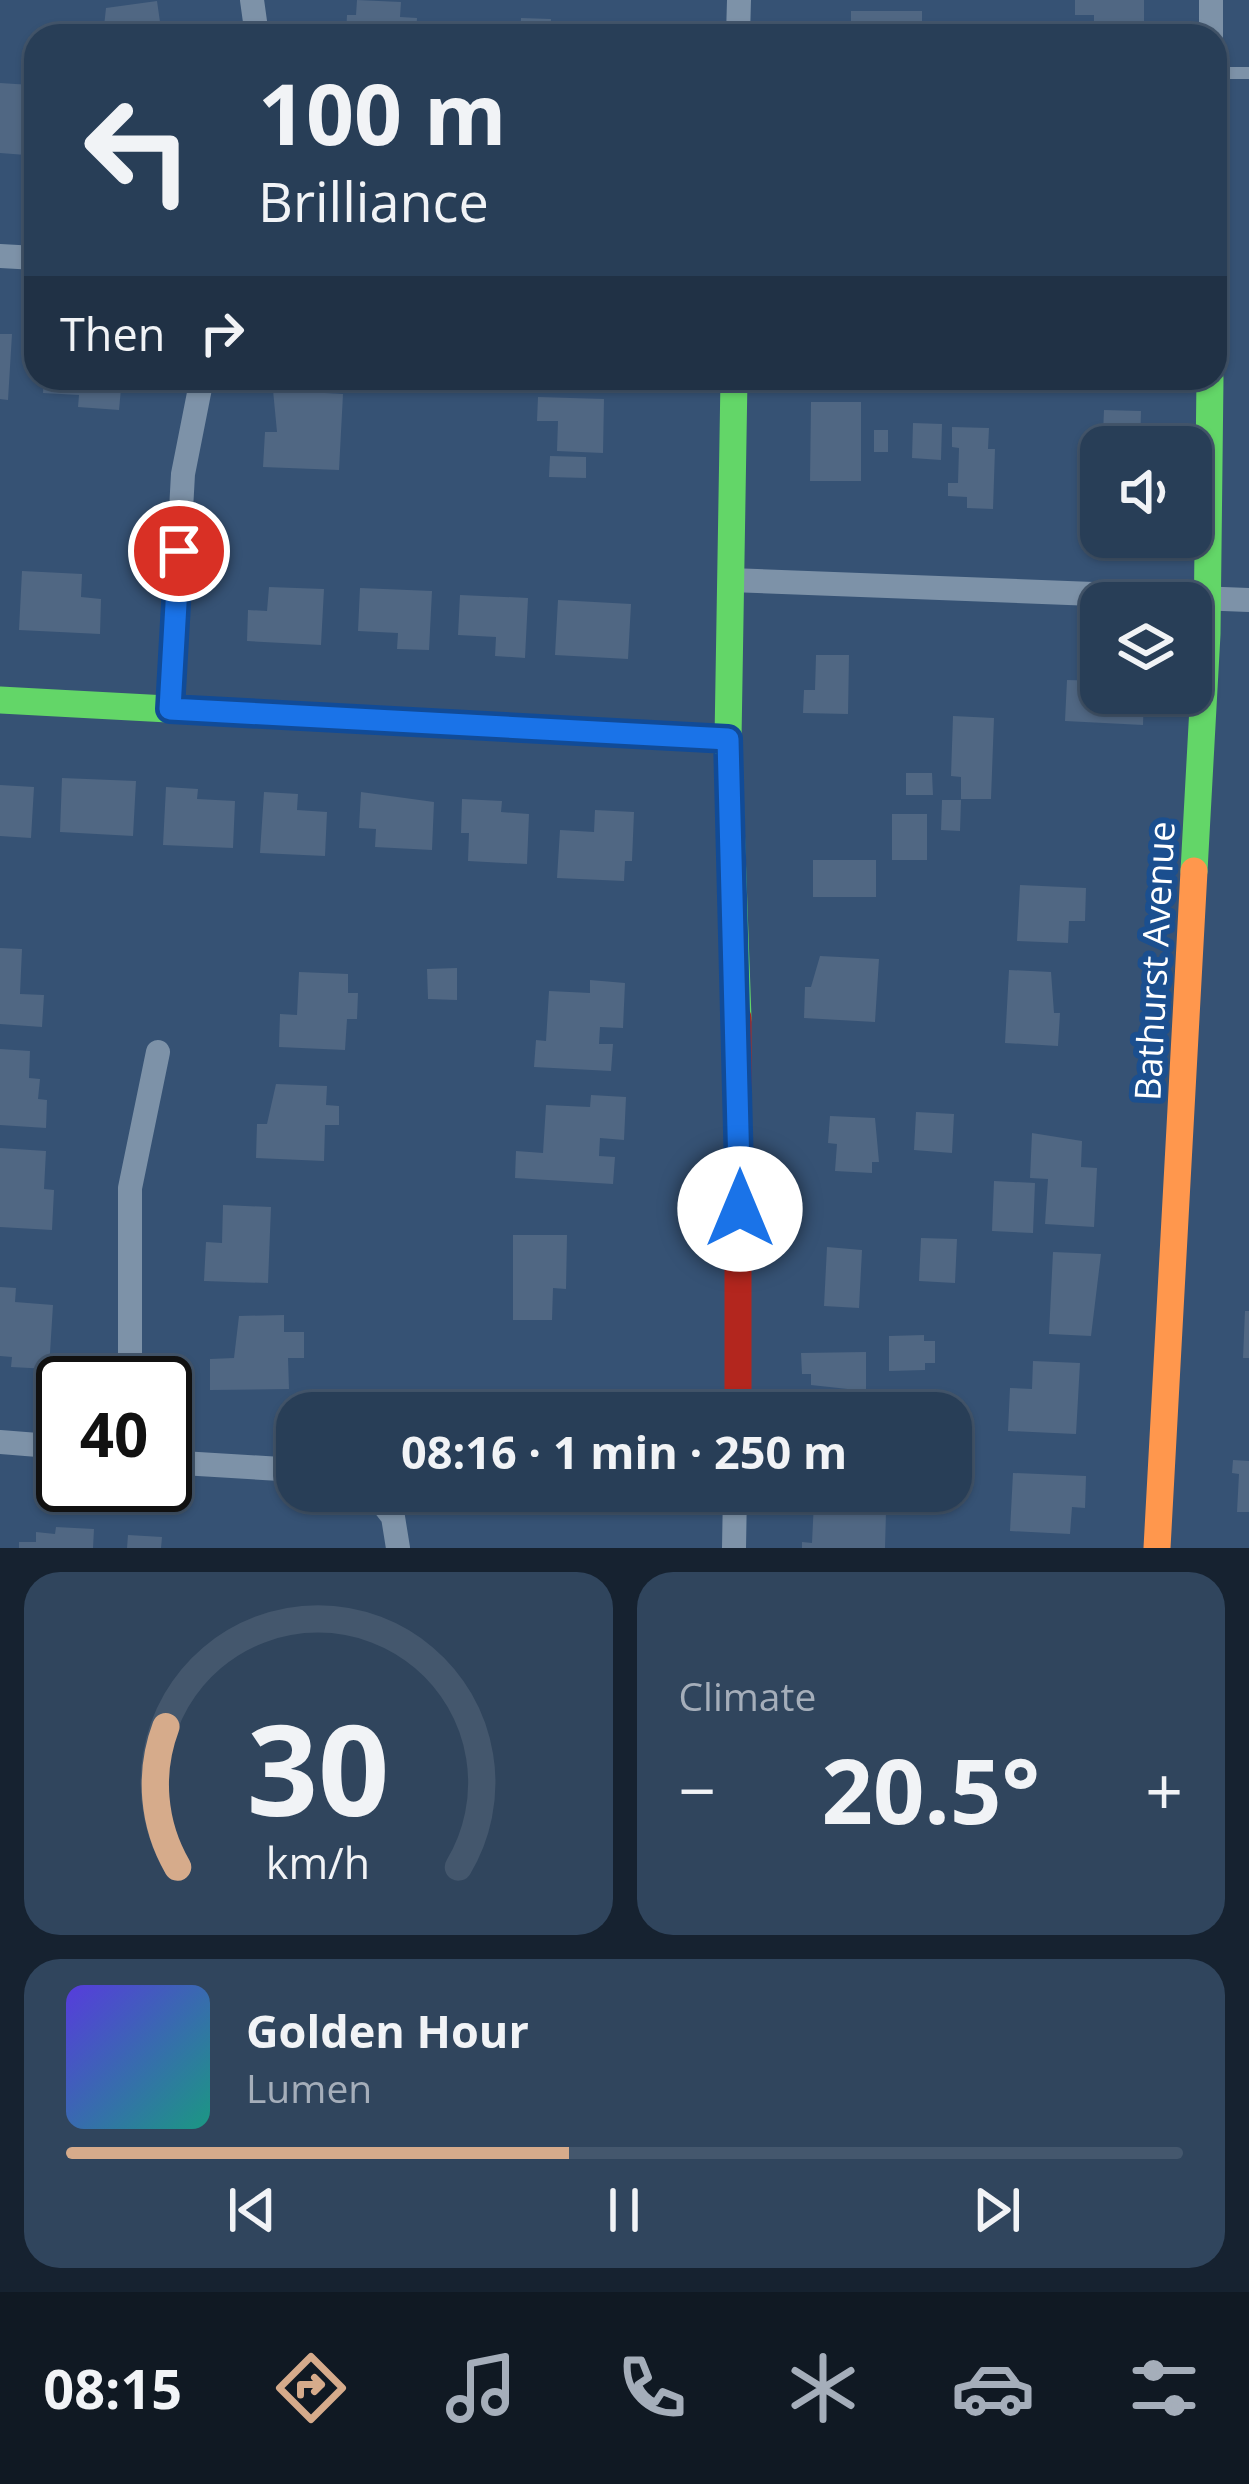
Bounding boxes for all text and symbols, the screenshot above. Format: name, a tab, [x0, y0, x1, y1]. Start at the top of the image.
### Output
text: 100 m	[258, 55, 506, 170]
icon: left	[60, 72, 216, 228]
text: Brilliance	[258, 164, 489, 238]
icon: right	[189, 300, 255, 366]
text: Then	[60, 303, 165, 364]
map controls	[1080, 426, 1212, 714]
button: sound	[1080, 426, 1212, 558]
pin	[128, 500, 230, 602]
icon: arrive	[146, 518, 212, 584]
button: layers	[1080, 582, 1212, 714]
street label: Bathurst Avenue	[1122, 820, 1186, 1102]
position arrow	[677, 1146, 803, 1272]
speed limit sign: 40	[36, 1356, 192, 1512]
text: 08:16 · 1 min · 250 m	[401, 1421, 847, 1482]
text: Climate	[679, 1669, 816, 1722]
text: 30	[247, 1683, 390, 1853]
text: 20.5°	[821, 1728, 1040, 1850]
text: −	[679, 1744, 716, 1834]
text: +	[1145, 1744, 1183, 1834]
text: km/h	[266, 1832, 370, 1891]
text: Golden Hour	[246, 2000, 529, 2061]
text: Lumen	[246, 2061, 372, 2114]
icon: previous	[219, 2177, 285, 2243]
icon: pause	[591, 2177, 657, 2243]
icon: next	[964, 2177, 1030, 2243]
icon: directions	[269, 2346, 353, 2430]
icon: music	[439, 2346, 523, 2430]
icon: phone	[610, 2346, 694, 2430]
icon: climate	[781, 2346, 865, 2430]
icon: car	[951, 2346, 1035, 2430]
icon: filters	[1122, 2346, 1206, 2430]
text: 08:15	[43, 2351, 182, 2425]

